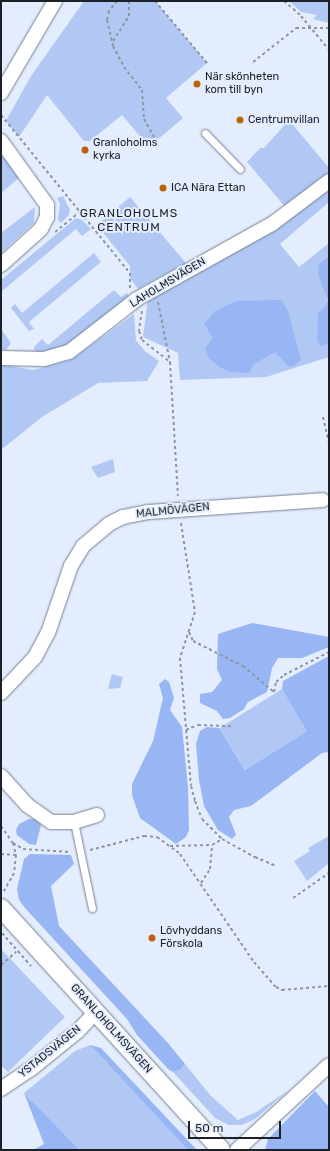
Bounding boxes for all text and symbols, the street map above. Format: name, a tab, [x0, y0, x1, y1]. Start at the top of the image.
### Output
place label: När skönheten kom till byn	[205, 71, 280, 97]
marker: När skönheten kom till byn	[192, 79, 202, 89]
place label: Centrumvillan	[248, 113, 320, 127]
marker: Centrumvillan	[235, 115, 245, 125]
place label: Granloholms kyrka	[93, 137, 157, 163]
marker: Granloholms kyrka	[80, 145, 90, 155]
place label: ICA Nära Ettan	[171, 181, 246, 195]
marker: ICA Nära Ettan	[158, 183, 168, 193]
district label: GRANLOHOLMS CENTRUM	[80, 207, 178, 235]
street label: LAHOLMSVÄGEN	[128, 255, 208, 311]
street label: MALMÖVÄGEN	[136, 501, 210, 521]
place label: Lövhyddans Förskola	[160, 925, 222, 951]
marker: Lövhyddans Förskola	[147, 933, 157, 943]
street label: GRANLOHOLMSVÄGEN	[67, 982, 155, 1076]
street label: YSTADSVÄGEN	[16, 1023, 84, 1081]
scale bar	[190, 1113, 283, 1139]
text: 50 m	[195, 1121, 223, 1135]

